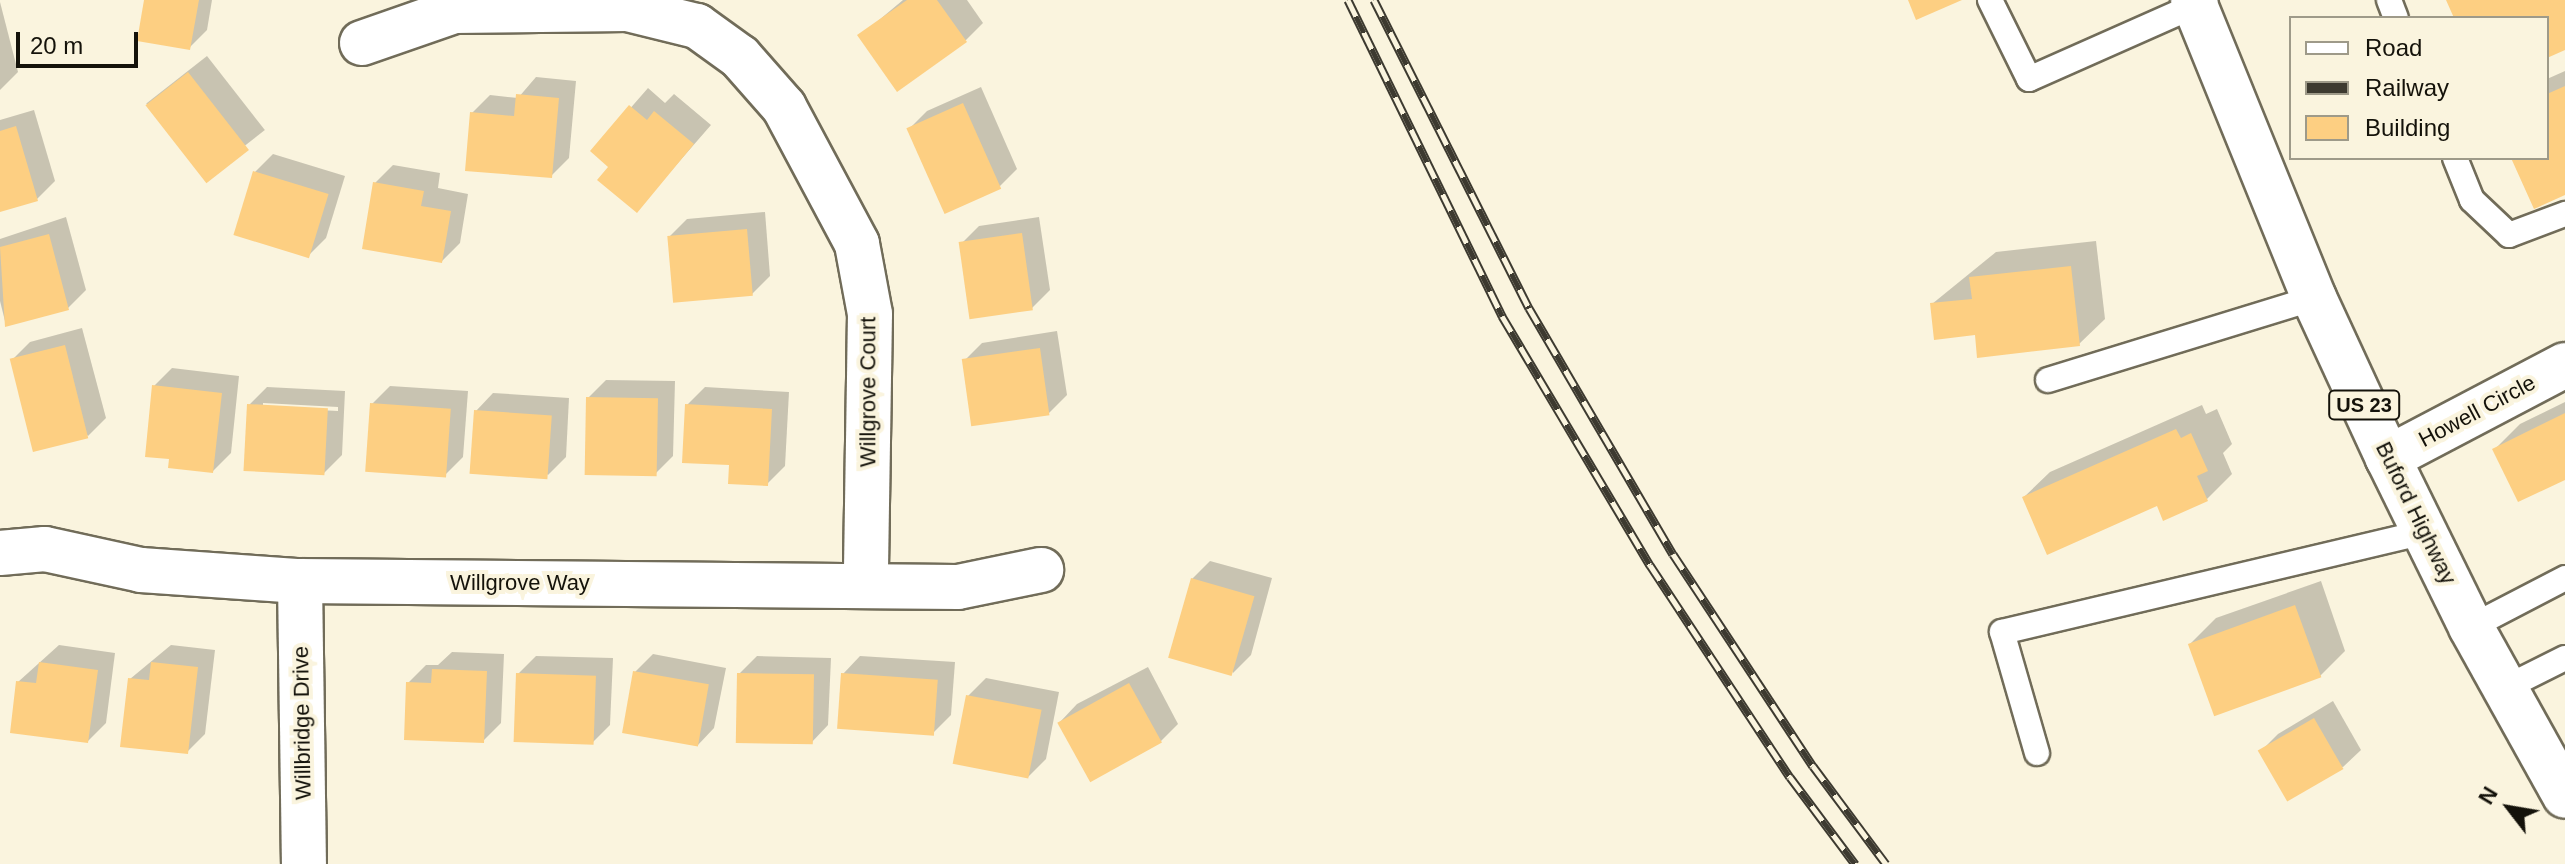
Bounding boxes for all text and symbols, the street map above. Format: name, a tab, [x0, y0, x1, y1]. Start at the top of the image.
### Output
scale bar	[20, 16, 142, 66]
legend	[2289, 16, 2549, 160]
text: 20 m	[30, 32, 83, 59]
text: Road	[2365, 34, 2422, 61]
text: Railway	[2365, 74, 2449, 101]
text: Building	[2365, 114, 2450, 141]
street label: Willgrove Court	[855, 317, 881, 467]
street label: Howell Circle	[2414, 369, 2540, 453]
road number: US 23	[2328, 389, 2400, 421]
street label: Buford Highway	[2370, 437, 2462, 589]
street label: Willgrove Way	[450, 570, 590, 596]
street label: Willbridge Drive	[287, 646, 317, 800]
north arrow	[2469, 768, 2549, 848]
text: N	[2473, 782, 2503, 809]

